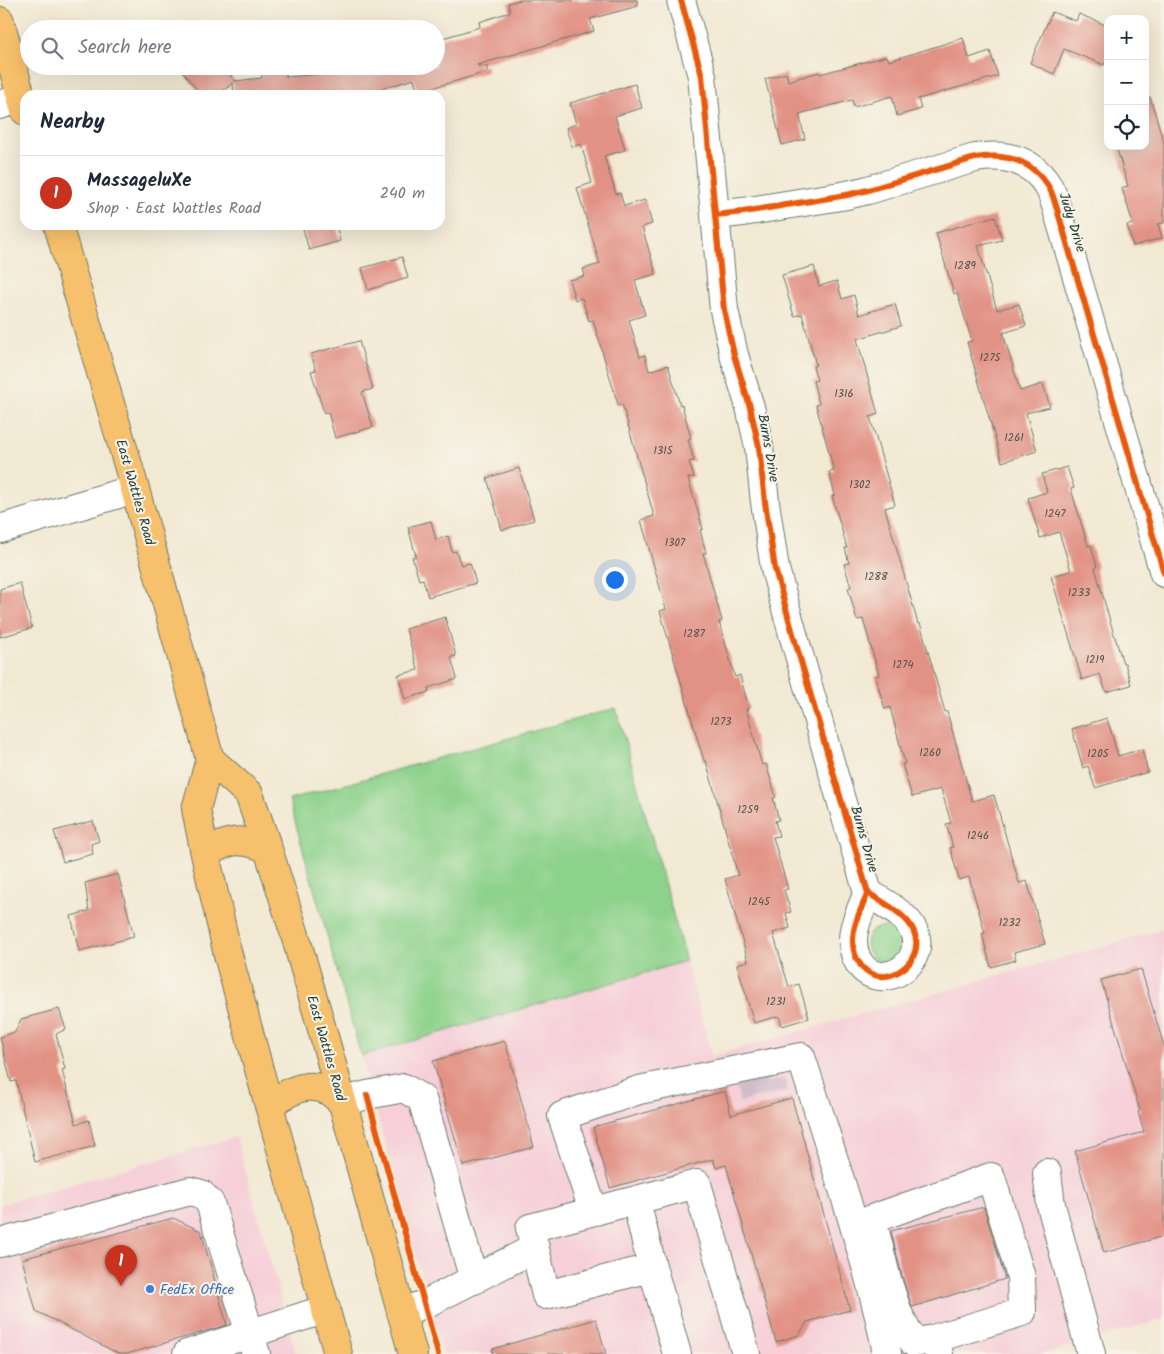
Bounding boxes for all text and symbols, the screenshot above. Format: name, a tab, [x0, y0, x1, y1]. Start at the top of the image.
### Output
map controls	[1104, 15, 1149, 150]
button: +	[1104, 15, 1149, 60]
search box	[20, 20, 445, 75]
text: Search here	[78, 33, 172, 63]
icon: search	[38, 34, 66, 62]
button: −	[1104, 60, 1149, 105]
button: locate	[1104, 105, 1149, 150]
text: Nearby	[40, 106, 105, 139]
text: MassageluXe	[87, 166, 192, 196]
text: 1	[54, 181, 58, 206]
text: 240 m	[380, 181, 425, 206]
street label: Judy Drive	[1053, 190, 1092, 256]
text: Shop · East Wattles Road	[87, 196, 261, 221]
house number: 1289	[954, 257, 977, 275]
house number: 1275	[980, 349, 1002, 367]
house number: 1316	[834, 385, 854, 403]
street label: Burns Drive	[751, 413, 785, 485]
house number: 1261	[1004, 429, 1024, 447]
street label: East Wattles Road	[109, 437, 161, 549]
house number: 1315	[653, 442, 674, 460]
house number: 1302	[849, 476, 871, 494]
house number: 1247	[1045, 505, 1066, 523]
house number: 1307	[665, 534, 686, 552]
your location	[602, 567, 628, 593]
house number: 1288	[864, 568, 888, 586]
house number: 1233	[1068, 584, 1090, 602]
house number: 1287	[683, 625, 706, 643]
house number: 1219	[1086, 651, 1105, 669]
house number: 1274	[893, 656, 913, 674]
house number: 1273	[710, 713, 732, 731]
house number: 1260	[919, 744, 941, 762]
house number: 1205	[1087, 745, 1110, 763]
house number: 1259	[737, 801, 759, 819]
street label: Burns Drive	[844, 803, 884, 876]
house number: 1246	[967, 827, 989, 845]
house number: 1245	[748, 893, 771, 911]
house number: 1232	[999, 914, 1021, 932]
street label: East Wattles Road	[300, 993, 352, 1105]
house number: 1231	[766, 993, 786, 1011]
pin: 1	[105, 1245, 137, 1286]
place label: FedEx Office	[160, 1279, 235, 1301]
marker: FedEx Office	[144, 1283, 156, 1295]

